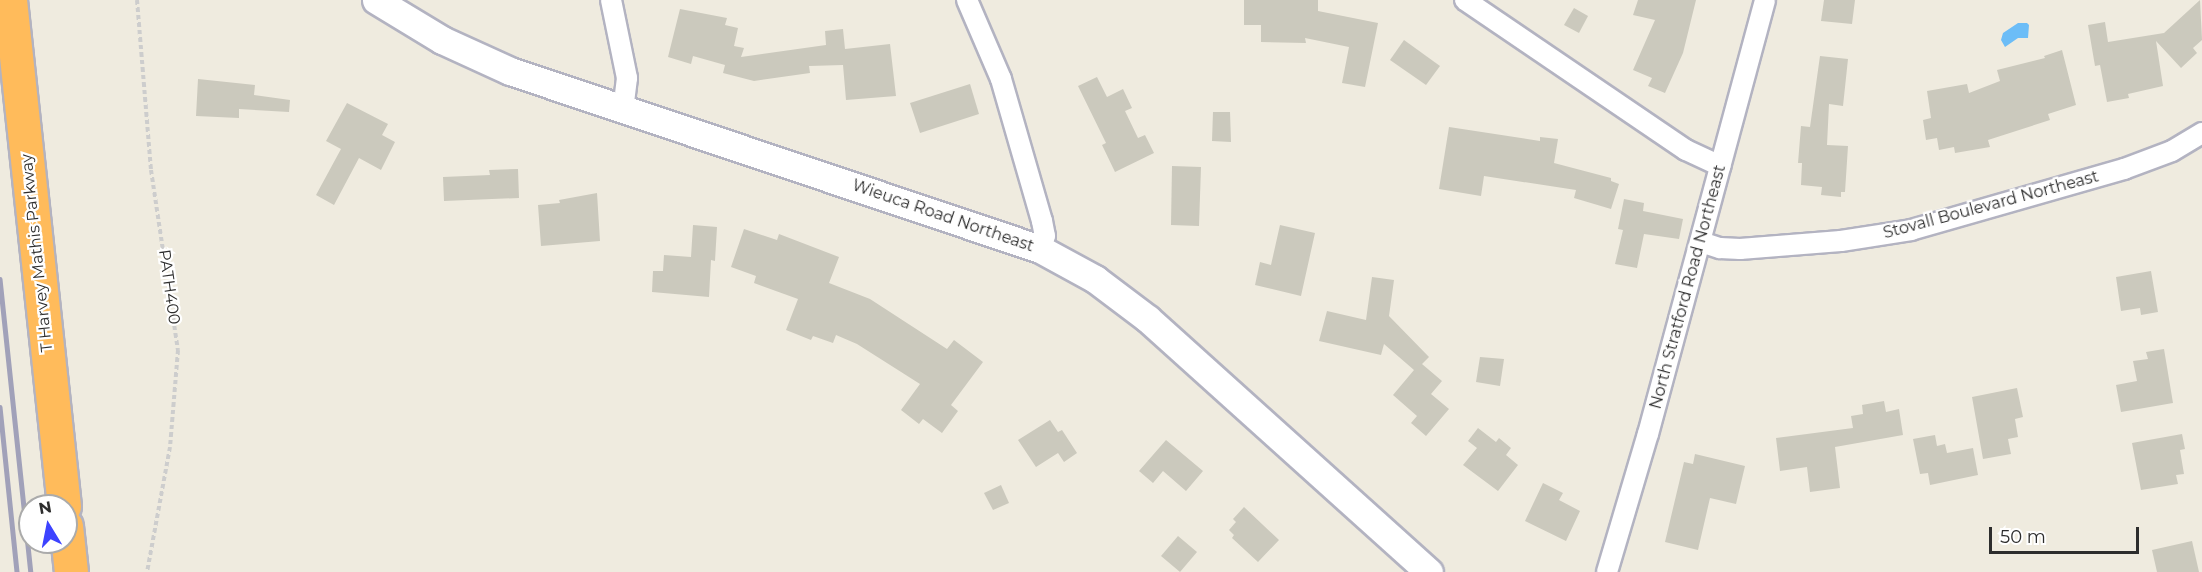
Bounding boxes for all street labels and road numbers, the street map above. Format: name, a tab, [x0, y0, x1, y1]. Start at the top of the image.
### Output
street label: T Harvey Mathis Parkway	[17, 153, 57, 353]
street label: North Stratford Road Northeast	[1646, 163, 1730, 411]
street label: Stovall Boulevard Northeast	[1881, 167, 2101, 243]
street label: Wieuca Road Northeast	[850, 176, 1036, 256]
street label: PATH400	[154, 248, 184, 326]

